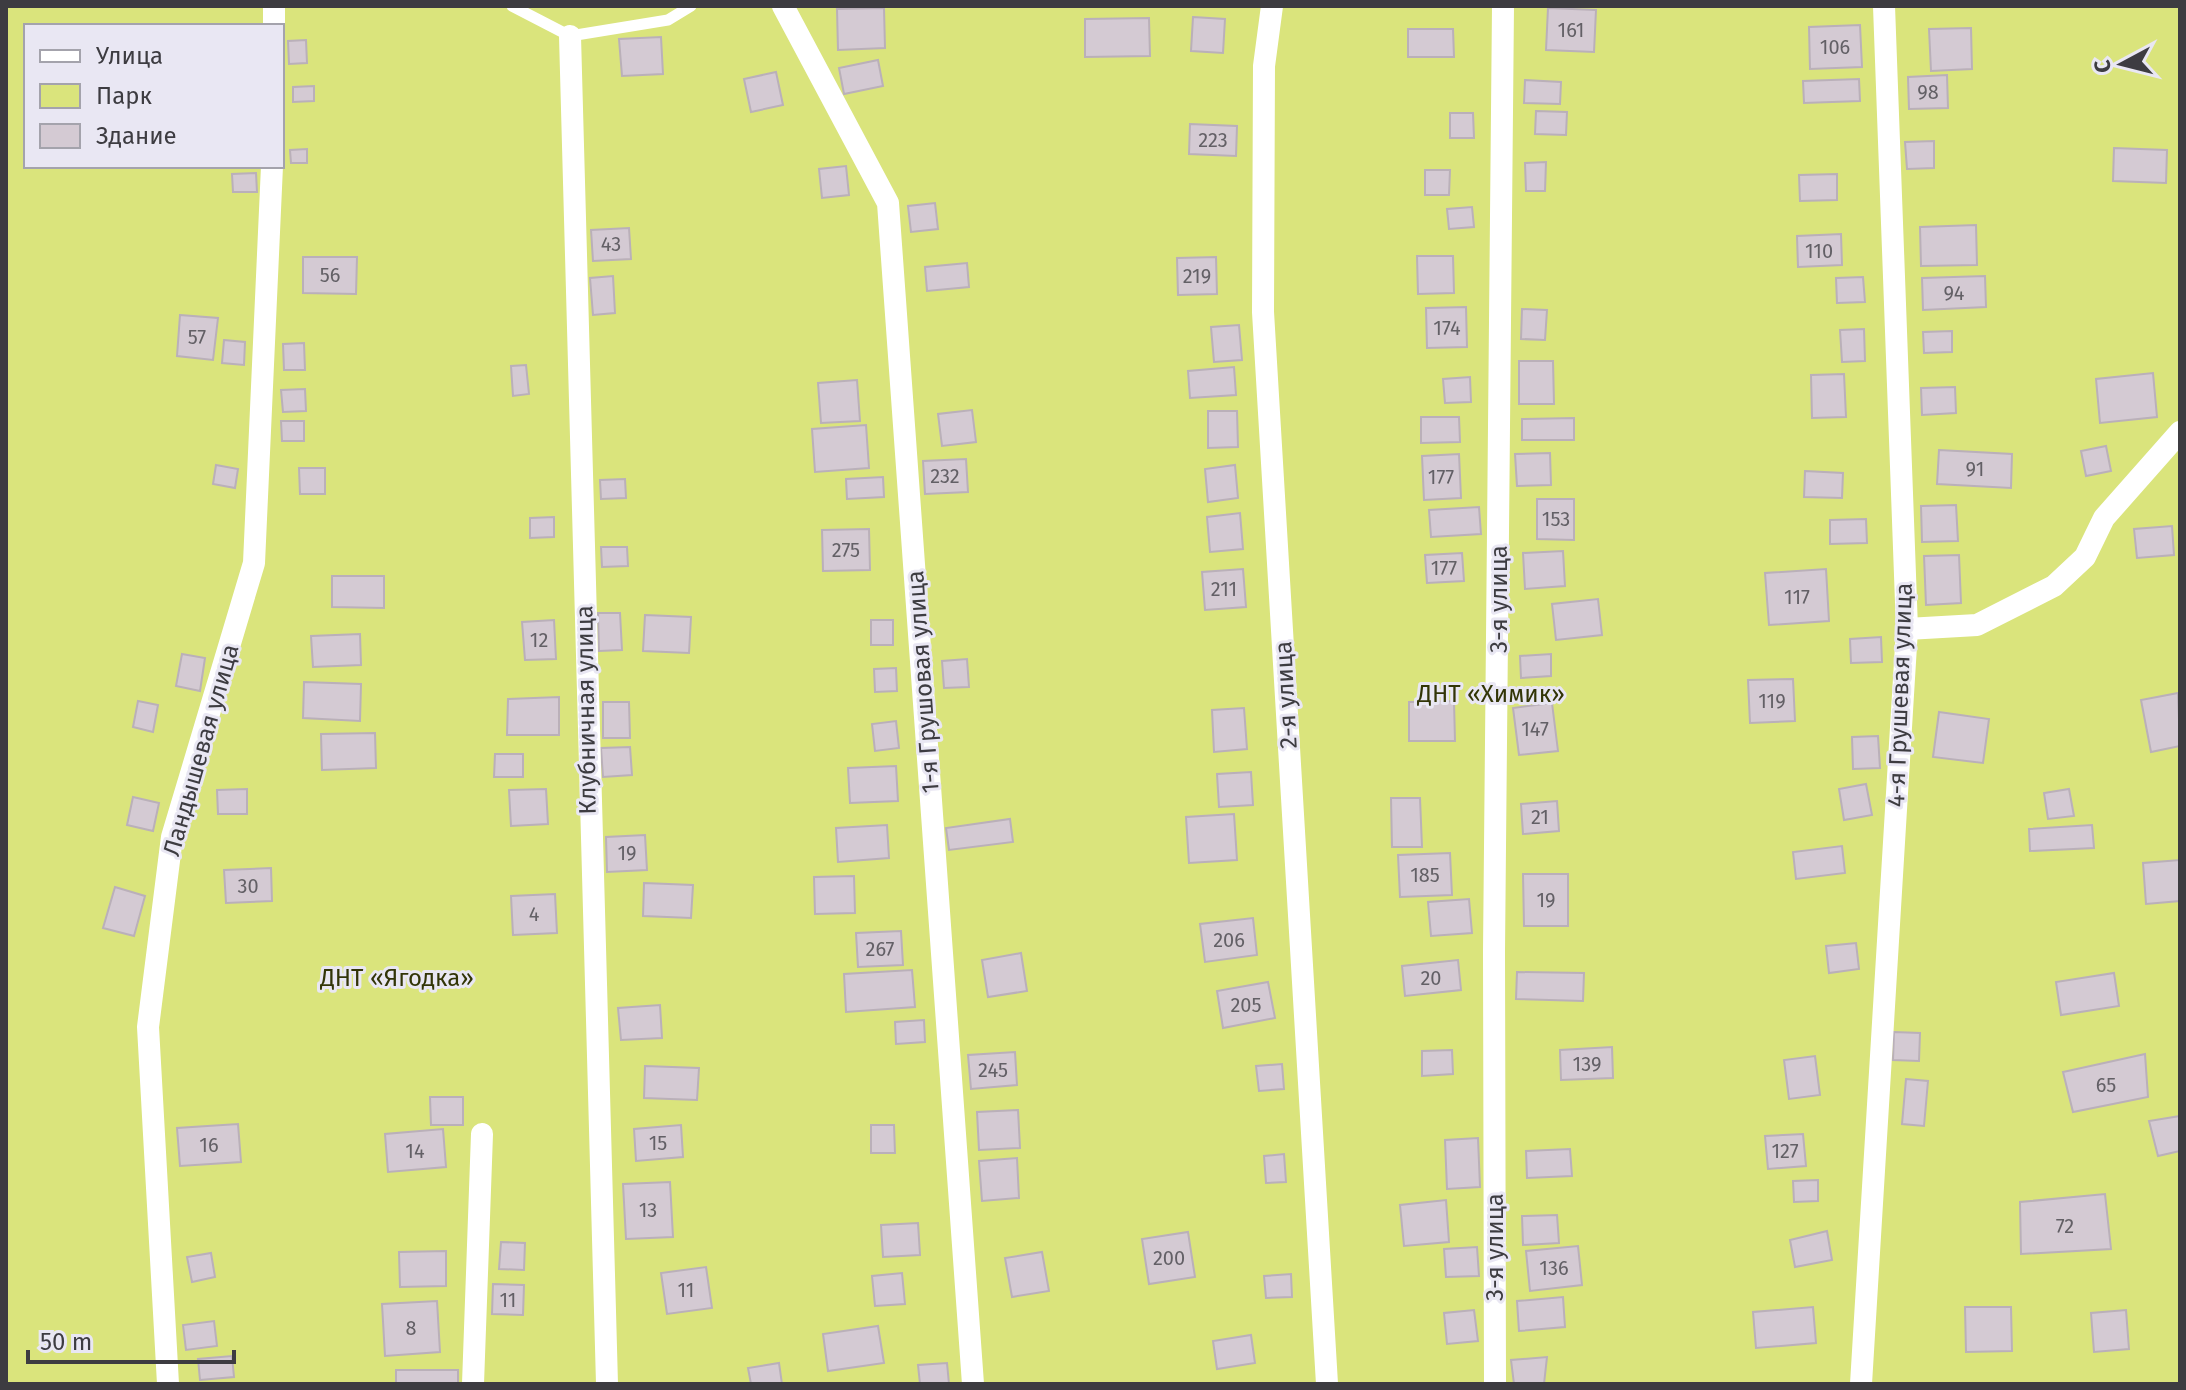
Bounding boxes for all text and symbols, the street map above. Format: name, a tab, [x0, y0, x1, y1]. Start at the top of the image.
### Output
house number: 161	[1558, 18, 1585, 42]
legend	[24, 24, 284, 168]
north arrow	[2082, 24, 2162, 104]
house number: 106	[1820, 35, 1850, 59]
text: Улица	[96, 42, 163, 70]
text: С	[2088, 58, 2117, 74]
house number: 98	[1917, 80, 1939, 104]
text: Парк	[96, 82, 153, 110]
text: Здание	[96, 122, 177, 150]
house number: 223	[1198, 128, 1228, 152]
house number: 43	[601, 232, 621, 256]
house number: 110	[1805, 239, 1833, 263]
house number: 56	[320, 263, 340, 287]
house number: 219	[1183, 264, 1211, 288]
house number: 94	[1944, 281, 1965, 305]
house number: 174	[1433, 316, 1461, 340]
house number: 57	[188, 325, 206, 349]
house number: 91	[1966, 457, 1984, 481]
house number: 232	[930, 464, 960, 488]
house number: 177	[1428, 465, 1454, 489]
house number: 153	[1542, 507, 1570, 531]
house number: 275	[832, 538, 860, 562]
street label: 3-я улица	[1485, 545, 1513, 653]
house number: 177	[1431, 556, 1457, 580]
street label: 1-я Грушовая улица	[901, 570, 945, 794]
house number: 211	[1211, 577, 1237, 601]
street label: 4-я Грушевая улица	[1882, 582, 1918, 808]
house number: 117	[1784, 585, 1810, 609]
street label: Клубничная улица	[570, 605, 602, 815]
house number: 12	[530, 628, 548, 652]
street label: Ландышевая улица	[157, 641, 245, 859]
street label: 2-я улица	[1269, 641, 1303, 749]
park label: ДНТ «Химик»	[1416, 680, 1565, 708]
house number: 119	[1758, 689, 1786, 713]
house number: 147	[1521, 717, 1549, 741]
house number: 21	[1531, 805, 1549, 829]
house number: 19	[617, 841, 637, 865]
house number: 185	[1410, 863, 1440, 887]
house number: 30	[237, 874, 259, 898]
house number: 19	[1536, 888, 1556, 912]
house number: 4	[529, 902, 540, 926]
house number: 206	[1213, 928, 1245, 952]
house number: 267	[866, 937, 895, 961]
park label: ДНТ «Ягодка»	[319, 964, 474, 992]
house number: 20	[1420, 966, 1442, 990]
house number: 205	[1230, 993, 1262, 1017]
house number: 139	[1573, 1052, 1601, 1076]
house number: 245	[978, 1058, 1008, 1082]
house number: 65	[2096, 1073, 2116, 1097]
house number: 15	[649, 1131, 667, 1155]
house number: 16	[199, 1133, 219, 1157]
house number: 14	[405, 1139, 425, 1163]
house number: 127	[1771, 1139, 1799, 1163]
street label: 3-я улица	[1481, 1193, 1509, 1301]
house number: 13	[639, 1198, 657, 1222]
house number: 72	[2056, 1214, 2074, 1238]
house number: 200	[1153, 1246, 1185, 1270]
house number: 136	[1539, 1256, 1569, 1280]
house number: 11	[677, 1278, 695, 1302]
house number: 11	[499, 1288, 517, 1312]
scale bar	[28, 1314, 234, 1364]
house number: 8	[405, 1316, 417, 1340]
text: 50 m	[40, 1328, 92, 1356]

